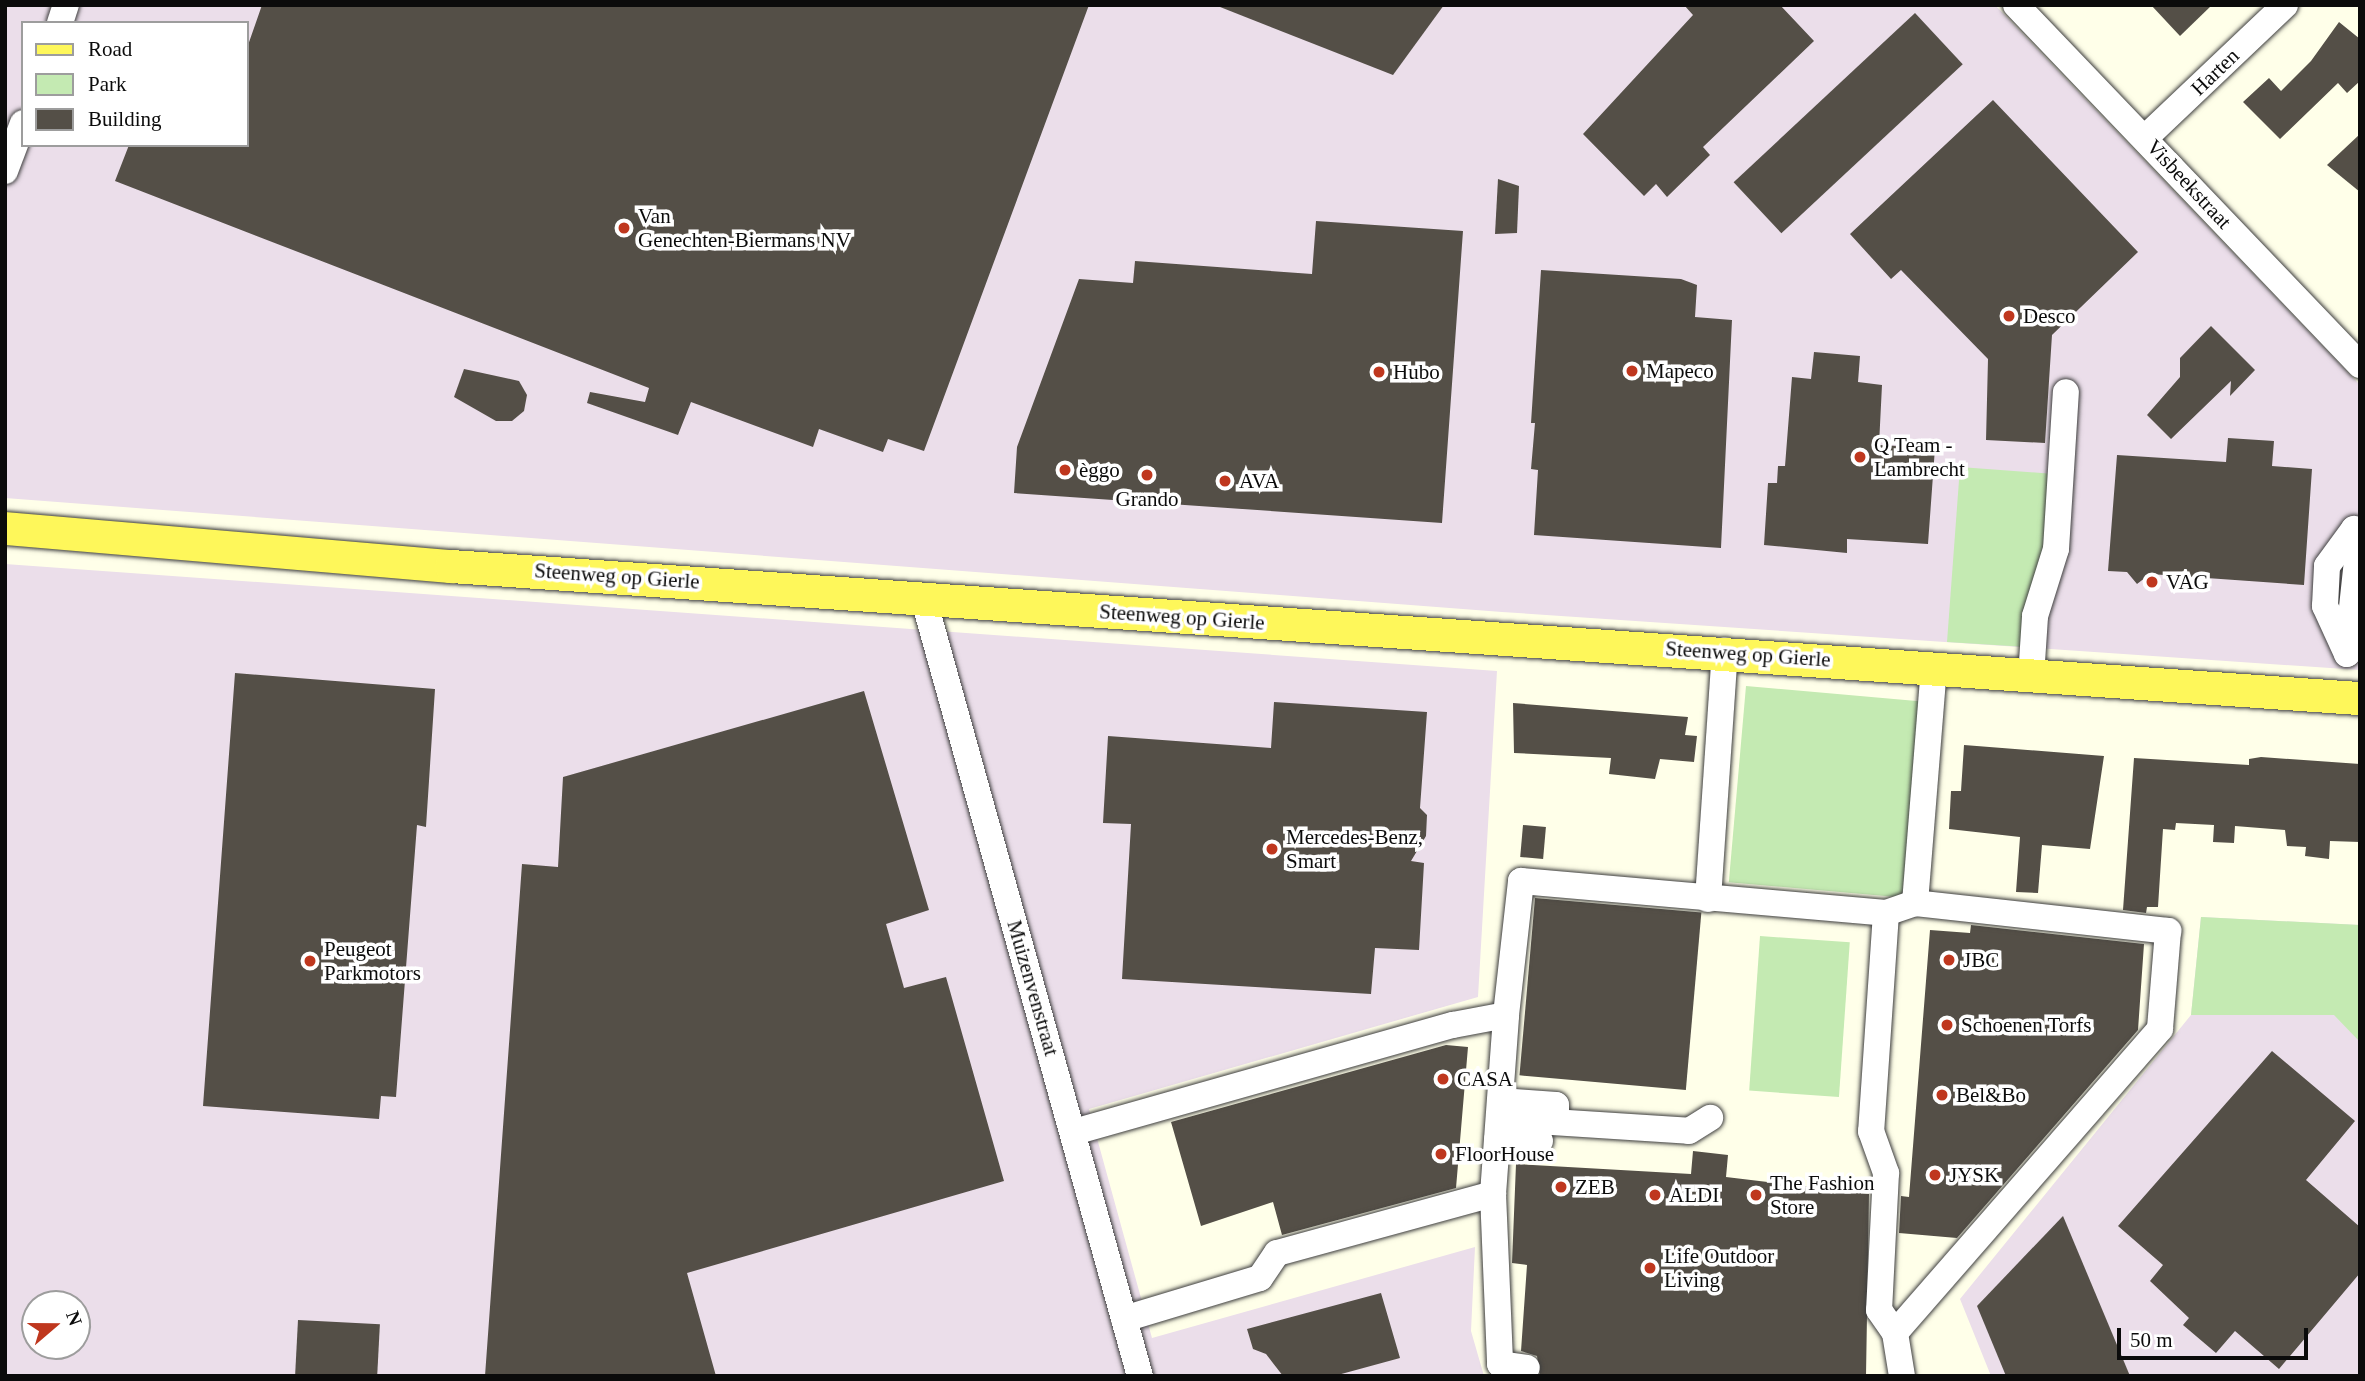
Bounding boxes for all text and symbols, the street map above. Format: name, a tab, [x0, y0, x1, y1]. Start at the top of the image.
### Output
legend	[21, 21, 248, 147]
text: Road	[88, 37, 132, 61]
street label: Harten	[2186, 43, 2244, 101]
text: Park	[88, 72, 127, 96]
text: Building	[88, 107, 162, 131]
street label: Visbeekstraat	[2141, 134, 2237, 234]
place label: Van Genechten-Biermans NV	[638, 203, 851, 253]
marker: Van Genechten-Biermans NV	[616, 220, 632, 236]
place label: Desco	[2023, 303, 2075, 329]
marker: Desco	[2001, 308, 2017, 324]
place label: Mapeco	[1646, 358, 1714, 384]
place label: Hubo	[1393, 359, 1440, 385]
marker: Mapeco	[1624, 363, 1640, 379]
marker: Hubo	[1371, 364, 1387, 380]
place label: Q Team - Lambrecht	[1874, 432, 1965, 482]
marker: Q Team - Lambrecht	[1852, 449, 1868, 465]
place label: èggo	[1079, 457, 1120, 483]
marker: èggo	[1057, 462, 1073, 478]
marker: Grando	[1139, 467, 1155, 483]
place label: AVA	[1239, 468, 1279, 494]
marker: AVA	[1217, 473, 1233, 489]
place label: Grando	[1116, 486, 1178, 512]
street label: Steenweg op Gierle	[534, 558, 700, 594]
place label: VAG	[2166, 569, 2209, 595]
marker: VAG	[2144, 574, 2160, 590]
street label: Steenweg op Gierle	[1099, 599, 1265, 635]
street label: Steenweg op Gierle	[1665, 636, 1831, 672]
place label: Mercedes-Benz, Smart	[1286, 824, 1423, 874]
marker: Mercedes-Benz, Smart	[1264, 841, 1280, 857]
street label: Muizenvenstraat	[1002, 917, 1064, 1059]
place label: Peugeot Parkmotors	[324, 936, 421, 986]
place label: JBC	[1963, 947, 1999, 973]
marker: JBC	[1941, 952, 1957, 968]
marker: Peugeot Parkmotors	[302, 953, 318, 969]
place label: Schoenen Torfs	[1961, 1012, 2092, 1038]
marker: Schoenen Torfs	[1939, 1017, 1955, 1033]
place label: CASA	[1457, 1066, 1513, 1092]
marker: CASA	[1435, 1071, 1451, 1087]
place label: Bel&Bo	[1956, 1082, 2026, 1108]
marker: Bel&Bo	[1934, 1087, 1950, 1103]
place label: FloorHouse	[1455, 1141, 1554, 1167]
marker: FloorHouse	[1433, 1146, 1449, 1162]
place label: JYSK	[1949, 1162, 1999, 1188]
marker: JYSK	[1927, 1167, 1943, 1183]
place label: The Fashion Store	[1770, 1170, 1874, 1220]
place label: ZEB	[1575, 1174, 1615, 1200]
marker: ZEB	[1553, 1179, 1569, 1195]
place label: ALDI	[1669, 1182, 1719, 1208]
marker: ALDI	[1647, 1187, 1663, 1203]
marker: The Fashion Store	[1748, 1187, 1764, 1203]
place label: Life Outdoor Living	[1664, 1243, 1774, 1293]
marker: Life Outdoor Living	[1642, 1260, 1658, 1276]
north arrow	[21, 1290, 91, 1360]
text: N	[62, 1308, 87, 1328]
scale bar	[2120, 1314, 2311, 1358]
text: 50 m	[2130, 1328, 2173, 1352]

